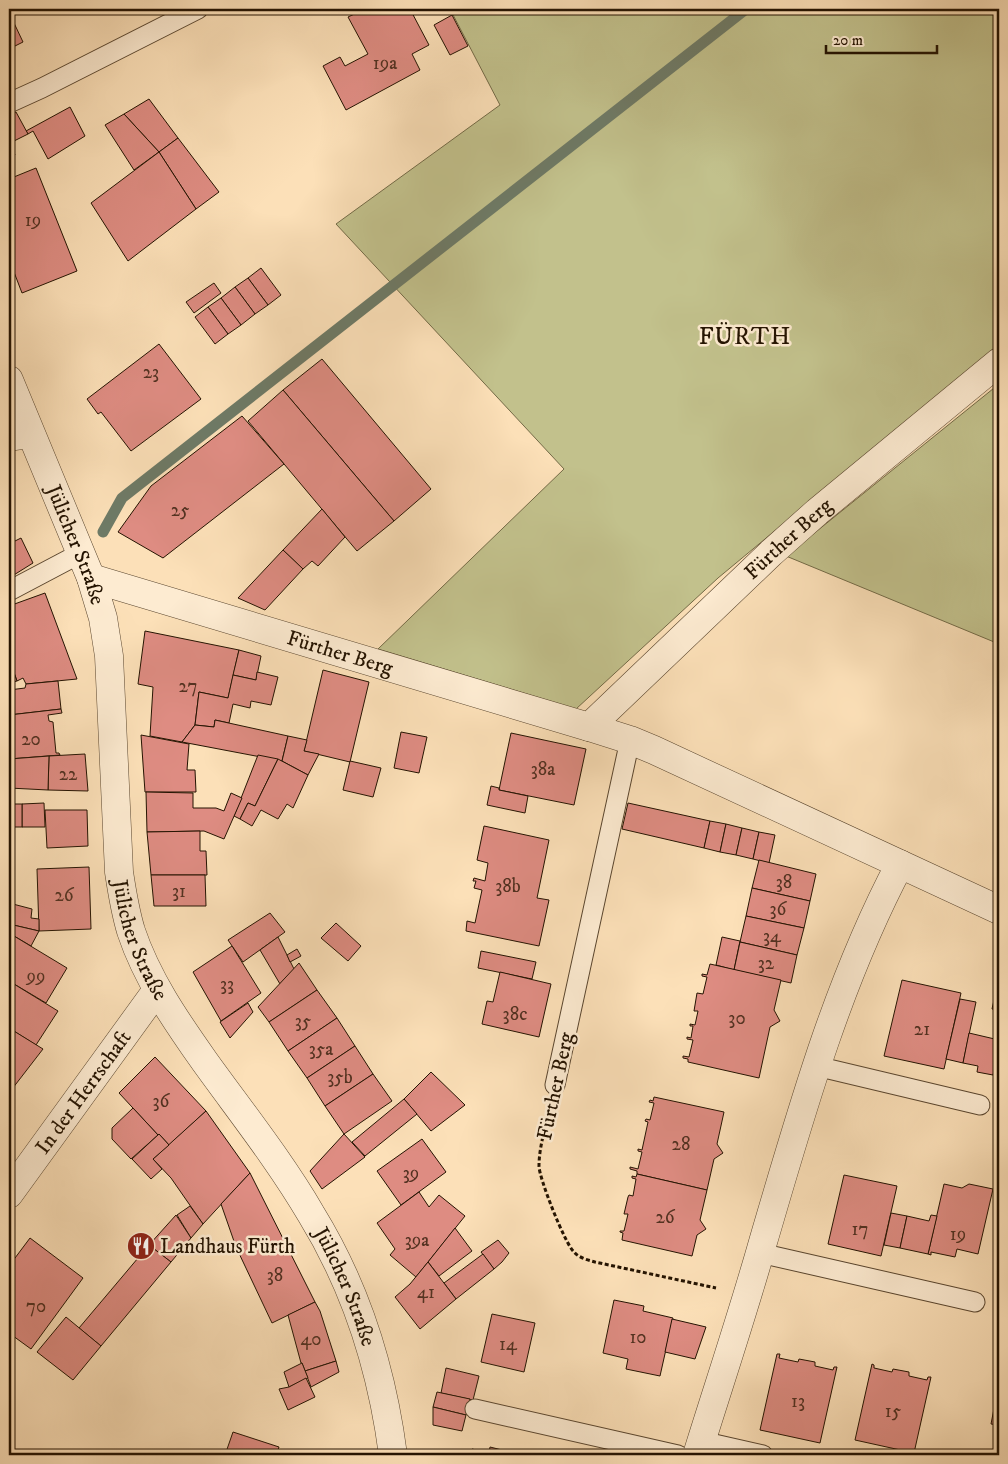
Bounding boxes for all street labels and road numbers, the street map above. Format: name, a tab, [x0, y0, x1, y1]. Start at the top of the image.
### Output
street label: Jülicher Straße	[39, 479, 110, 608]
street label: Fürther Berg	[739, 492, 838, 585]
street label: Fürther Berg	[284, 625, 397, 682]
street label: Jülicher Straße	[106, 876, 173, 1005]
street label: In der Herrschaft	[30, 1025, 138, 1160]
street label: Fürther Berg	[532, 1029, 580, 1142]
street label: Jülicher Straße	[307, 1221, 381, 1350]

